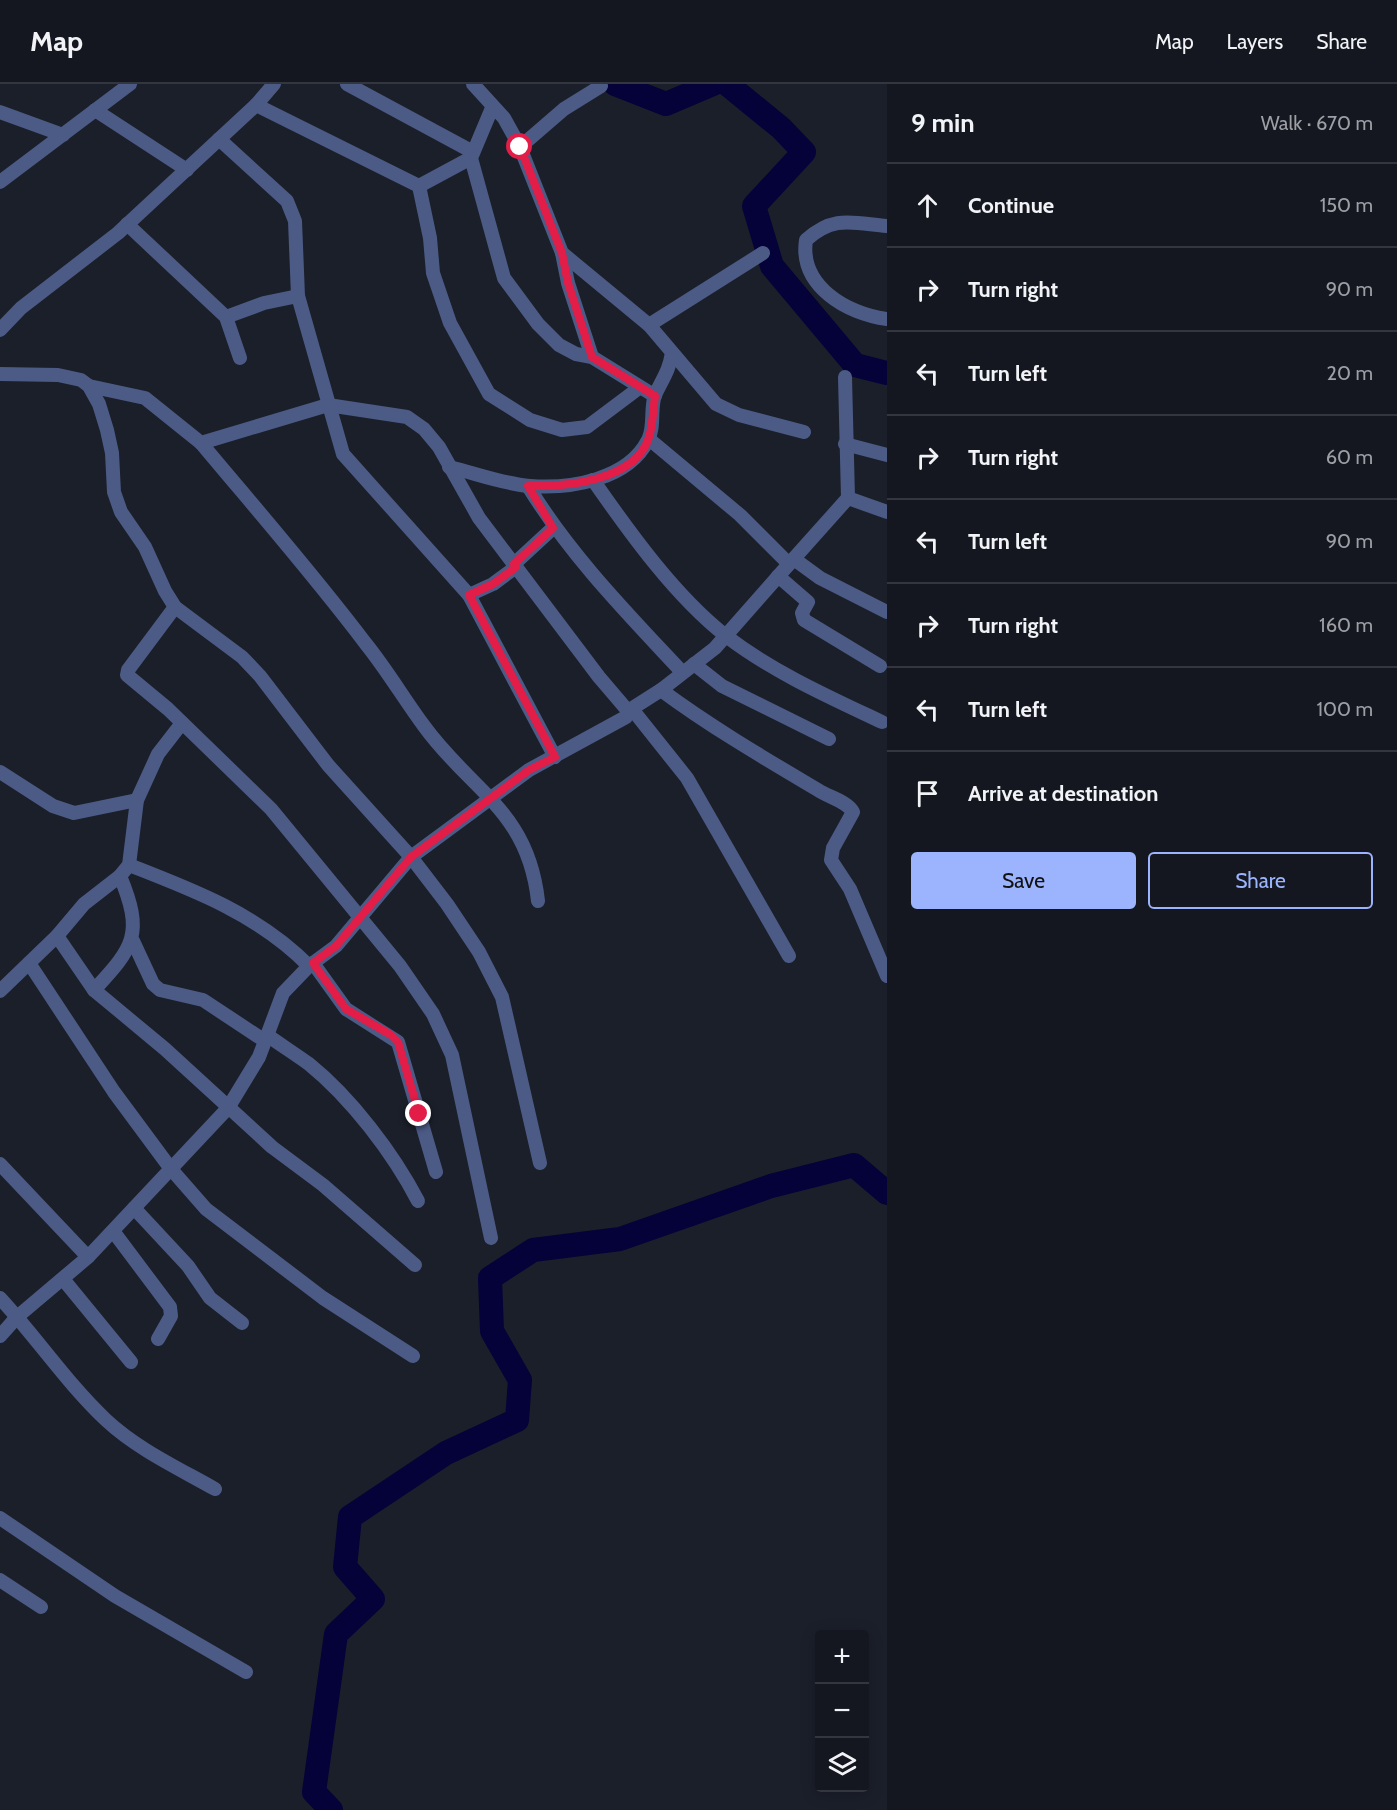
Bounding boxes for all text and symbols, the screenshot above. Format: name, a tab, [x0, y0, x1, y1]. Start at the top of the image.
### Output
text: Map	[30, 24, 83, 58]
text: Map	[1155, 29, 1194, 54]
text: Layers	[1227, 29, 1283, 54]
text: Share	[1316, 29, 1367, 54]
text: 9 min	[911, 107, 975, 139]
text: Walk · 670 m	[1261, 111, 1373, 135]
route start	[506, 133, 532, 159]
icon: ahead	[911, 189, 944, 222]
text: Continue	[968, 192, 1054, 219]
text: 150 m	[1320, 193, 1373, 217]
icon: right	[911, 273, 944, 306]
text: Turn right	[968, 276, 1058, 303]
text: 90 m	[1326, 277, 1373, 301]
icon: left	[911, 357, 944, 390]
text: Turn left	[968, 360, 1047, 387]
text: 20 m	[1327, 361, 1373, 385]
icon: right	[911, 441, 944, 474]
text: Turn right	[968, 444, 1058, 471]
text: 60 m	[1326, 445, 1373, 469]
icon: left	[911, 525, 944, 558]
text: Turn left	[968, 528, 1047, 555]
text: 90 m	[1326, 529, 1373, 553]
icon: right	[911, 609, 944, 642]
text: Turn right	[968, 612, 1058, 639]
text: 160 m	[1319, 613, 1373, 637]
icon: left	[911, 693, 944, 726]
text: Turn left	[968, 696, 1047, 723]
text: 100 m	[1317, 697, 1373, 721]
icon: arrive	[911, 777, 944, 810]
text: Arrive at destination	[968, 780, 1158, 807]
button: Save	[911, 852, 1136, 909]
button: Share	[1148, 852, 1373, 909]
route end	[405, 1100, 431, 1126]
map controls	[815, 1630, 869, 1792]
button: +	[815, 1630, 869, 1684]
button: −	[815, 1684, 869, 1738]
button: layers	[815, 1738, 869, 1792]

